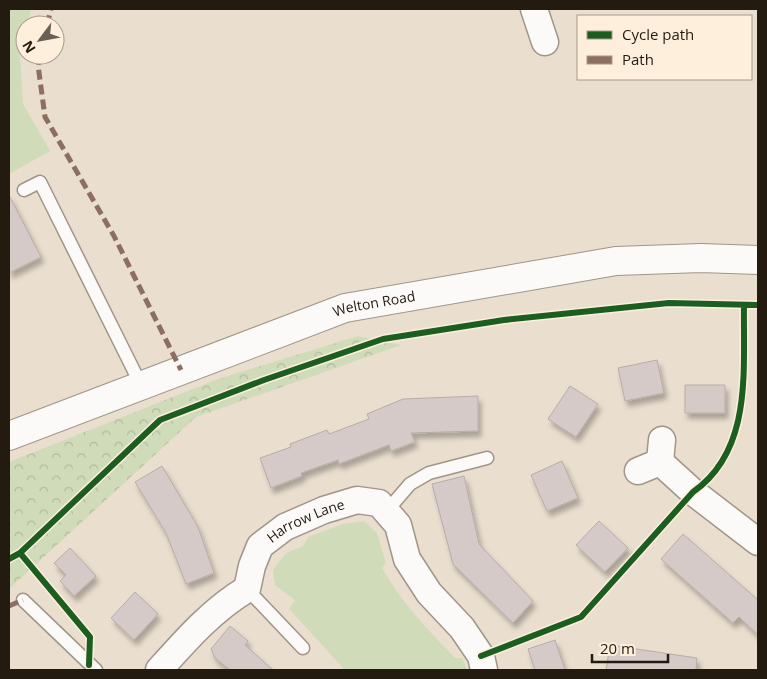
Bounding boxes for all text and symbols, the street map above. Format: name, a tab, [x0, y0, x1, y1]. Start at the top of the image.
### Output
north arrow	[15, 15, 65, 65]
legend	[577, 15, 752, 80]
text: Cycle path	[622, 24, 694, 44]
text: N	[17, 37, 40, 57]
text: Path	[622, 49, 654, 69]
street label: Welton Road	[330, 286, 417, 321]
street label: Harrow Lane	[263, 494, 347, 547]
scale bar	[592, 632, 668, 664]
text: 20 m	[600, 638, 635, 658]

